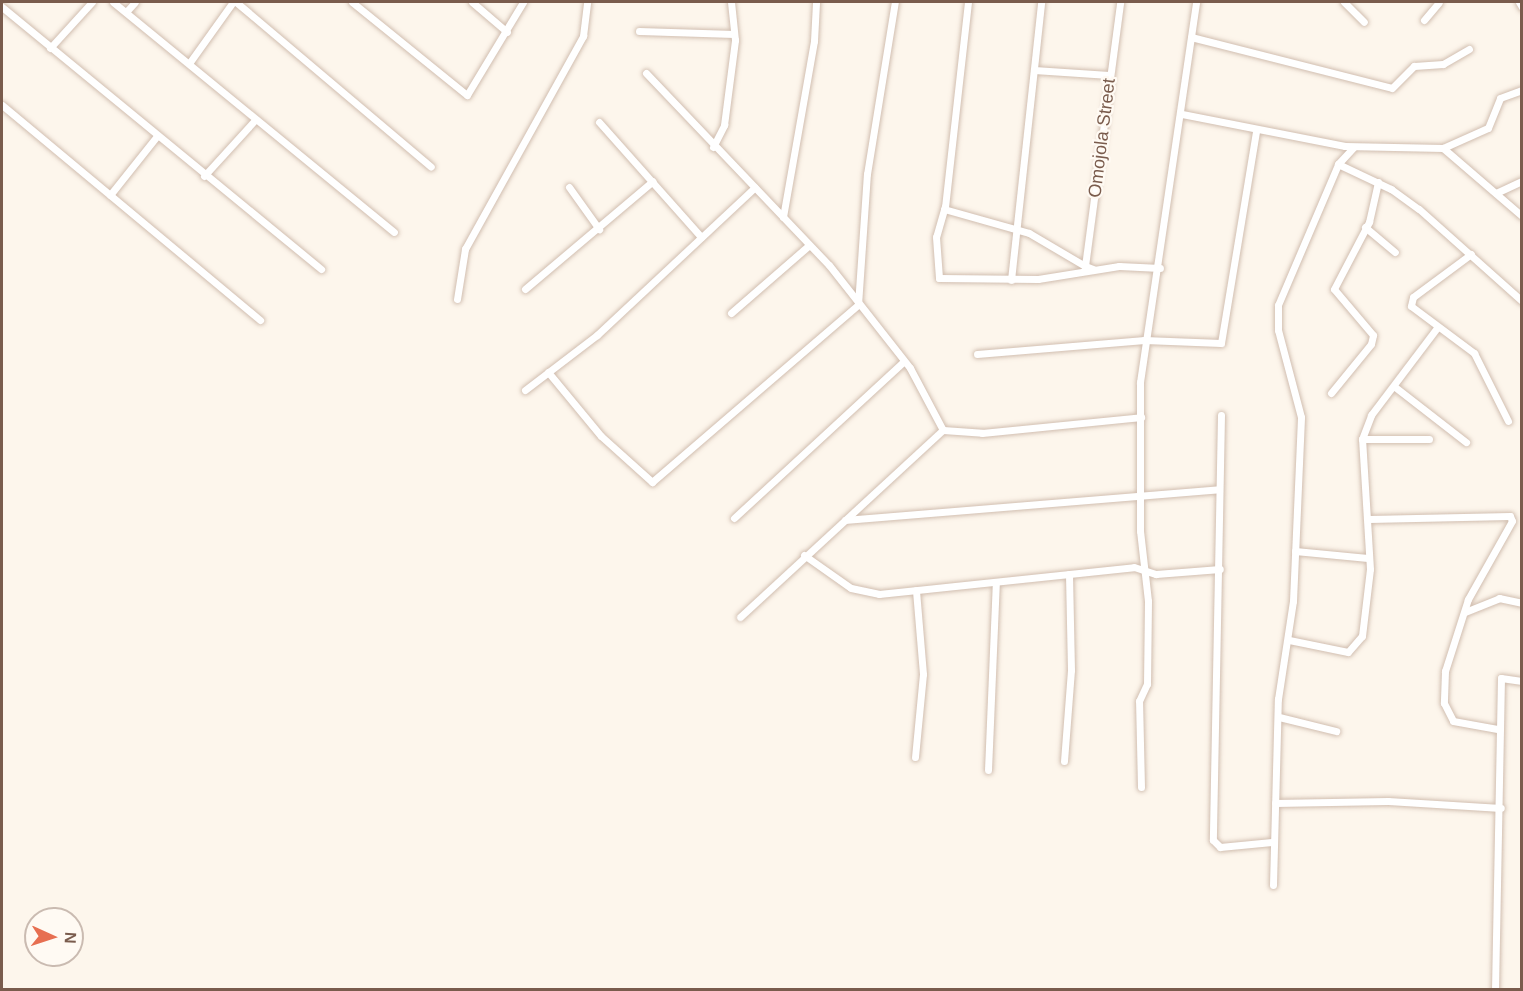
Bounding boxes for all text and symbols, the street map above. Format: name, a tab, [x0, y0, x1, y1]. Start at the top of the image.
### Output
street label: Omojola Street	[1084, 77, 1120, 199]
north arrow	[24, 907, 84, 967]
text: N	[62, 932, 79, 944]

